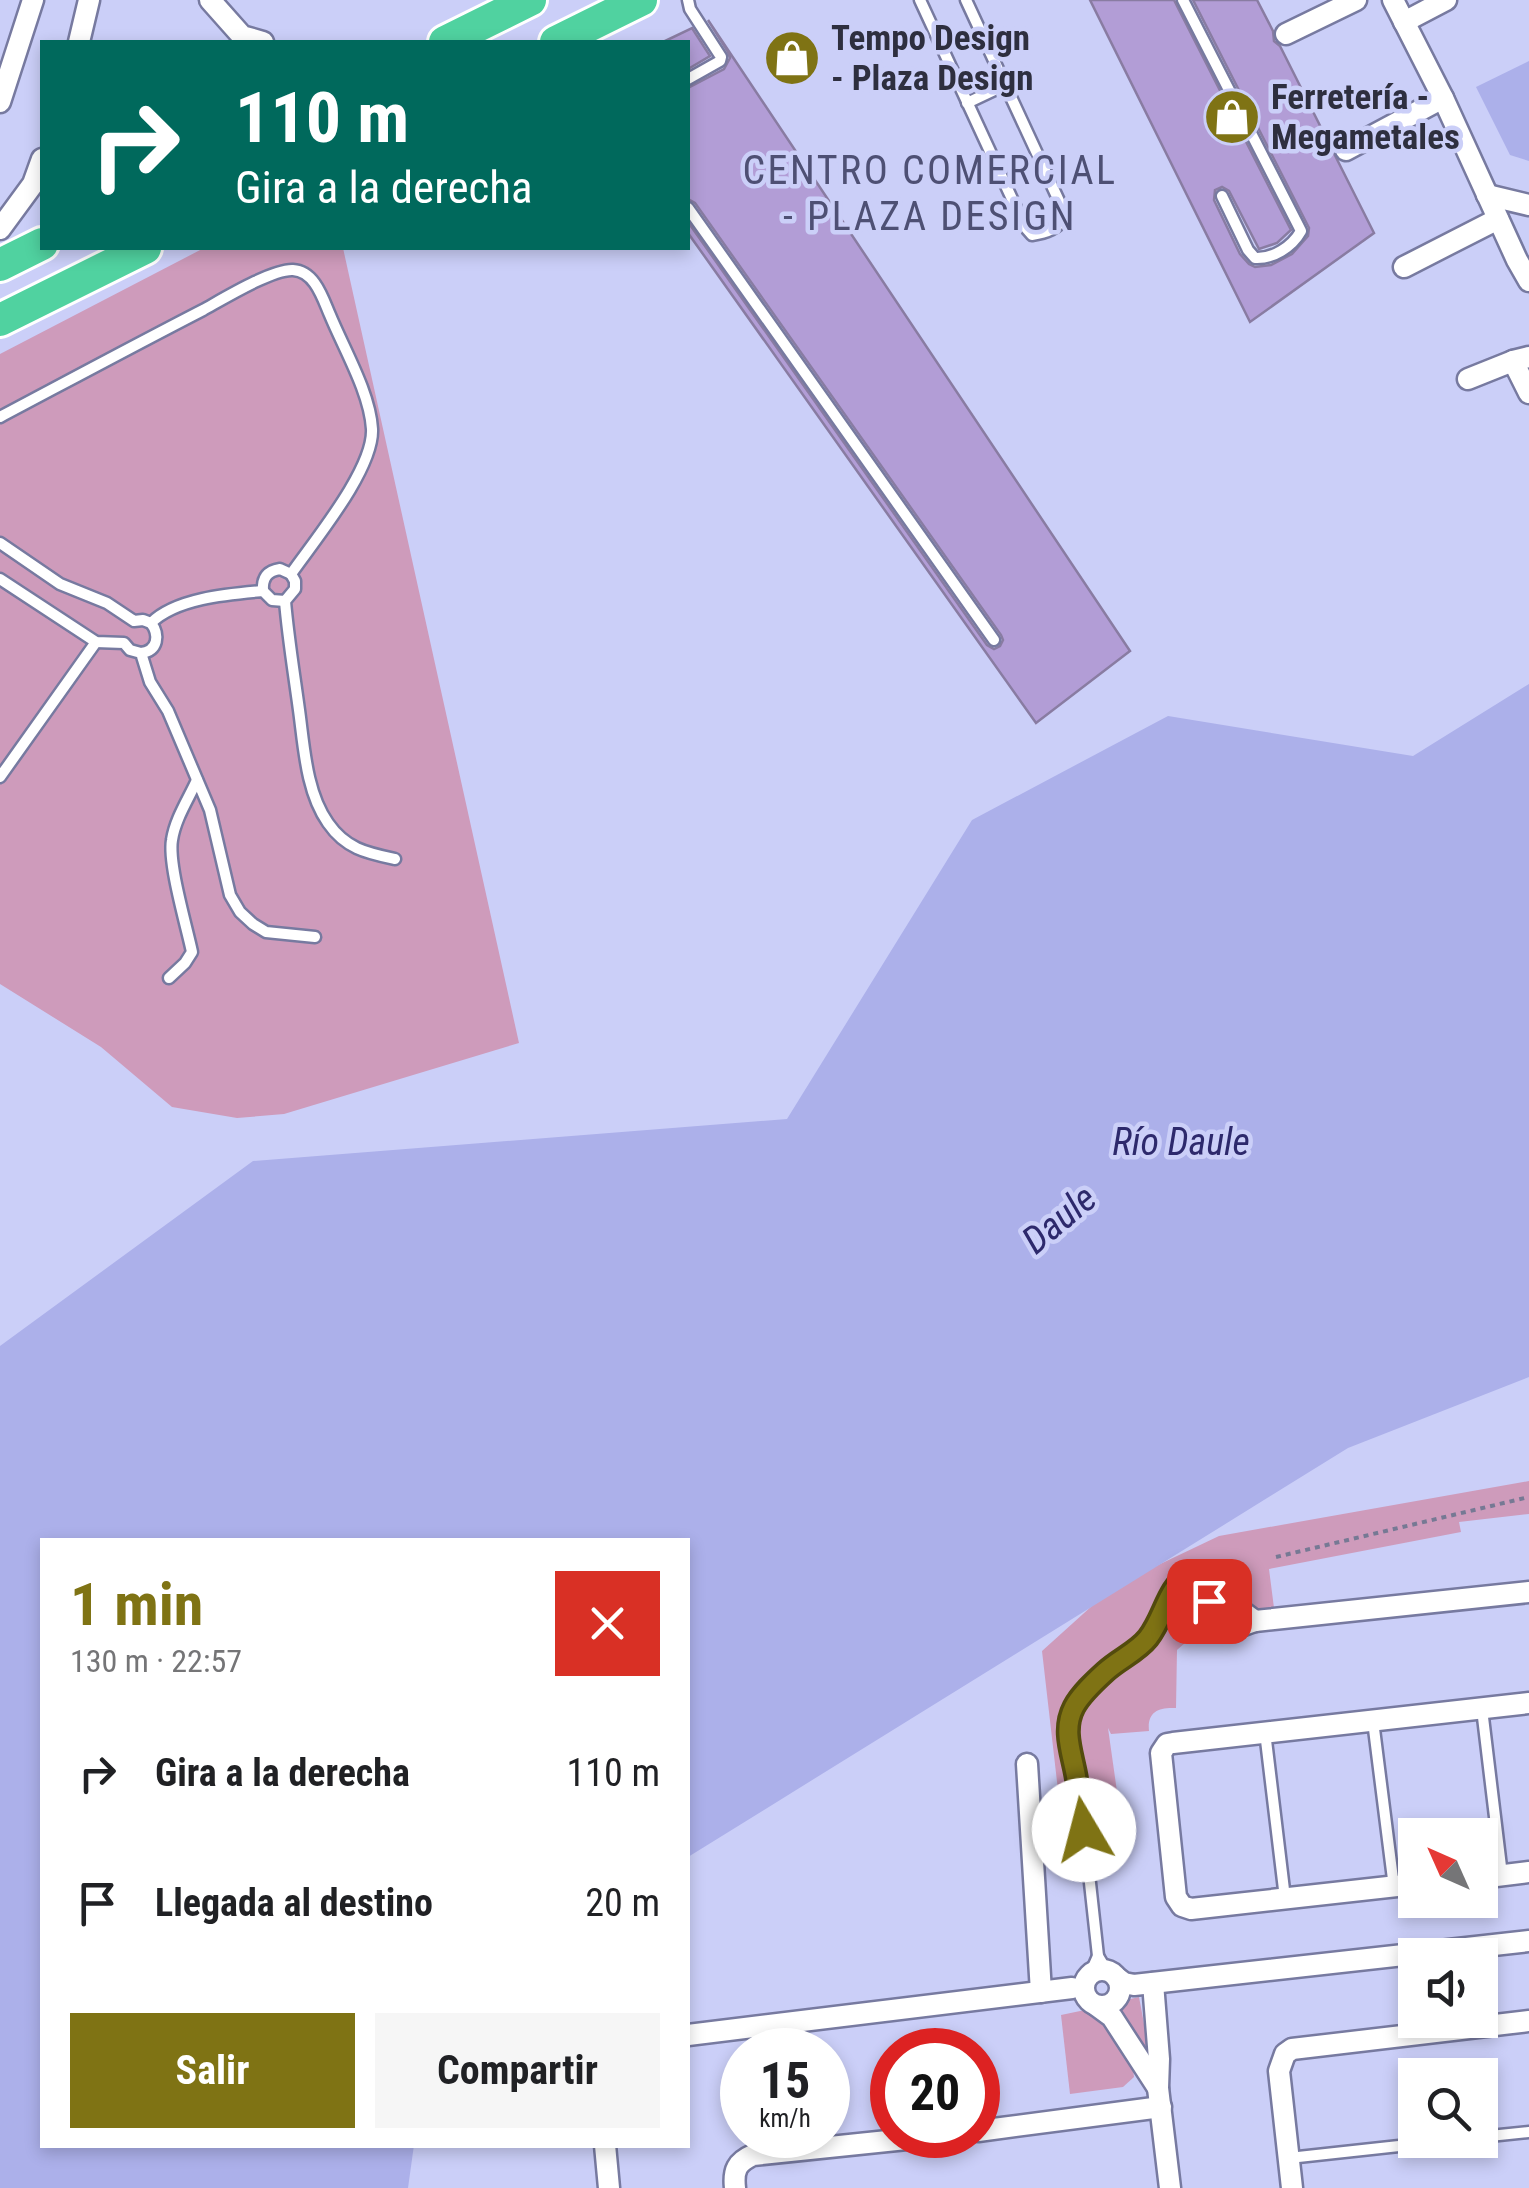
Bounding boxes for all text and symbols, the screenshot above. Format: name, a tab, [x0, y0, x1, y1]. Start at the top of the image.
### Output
place label: Tempo Design - Plaza Design	[831, 18, 1033, 99]
shop icon: Tempo Design - Plaza Design	[762, 28, 822, 88]
text: 110 m	[235, 77, 409, 159]
place label: Ferretería - Megametales	[1271, 77, 1460, 158]
icon: right	[70, 80, 200, 210]
shop icon: Ferretería - Megametales	[1202, 87, 1262, 147]
district label: CENTRO COMERCIAL - PLAZA DESIGN	[742, 147, 1118, 240]
text: Gira a la derecha	[235, 161, 533, 214]
water label: Río Daule	[1112, 1120, 1250, 1164]
water label: Daule	[1013, 1176, 1105, 1262]
pin	[1167, 1559, 1252, 1644]
text: 1 min	[70, 1569, 203, 1640]
button: close	[555, 1571, 660, 1676]
icon: arrive	[1182, 1574, 1237, 1629]
text: 130 m · 22:57	[70, 1642, 242, 1680]
icon: right	[70, 1746, 125, 1801]
text: Gira a la derecha	[155, 1751, 410, 1795]
text: 110 m	[566, 1751, 660, 1795]
position arrow	[1032, 1778, 1136, 1882]
north arrow	[1398, 1818, 1498, 1918]
map controls	[1398, 1818, 1498, 2158]
icon: arrive	[70, 1876, 125, 1931]
text: Llegada al destino	[155, 1881, 433, 1925]
text: 20 m	[585, 1881, 660, 1925]
button: sound	[1398, 1938, 1498, 2038]
button: Salir	[70, 2013, 355, 2128]
button: Compartir	[375, 2013, 660, 2128]
speed limit sign: 20	[870, 2028, 1000, 2158]
text: 15	[760, 2052, 810, 2110]
button: search	[1398, 2058, 1498, 2158]
text: km/h	[759, 2104, 811, 2133]

